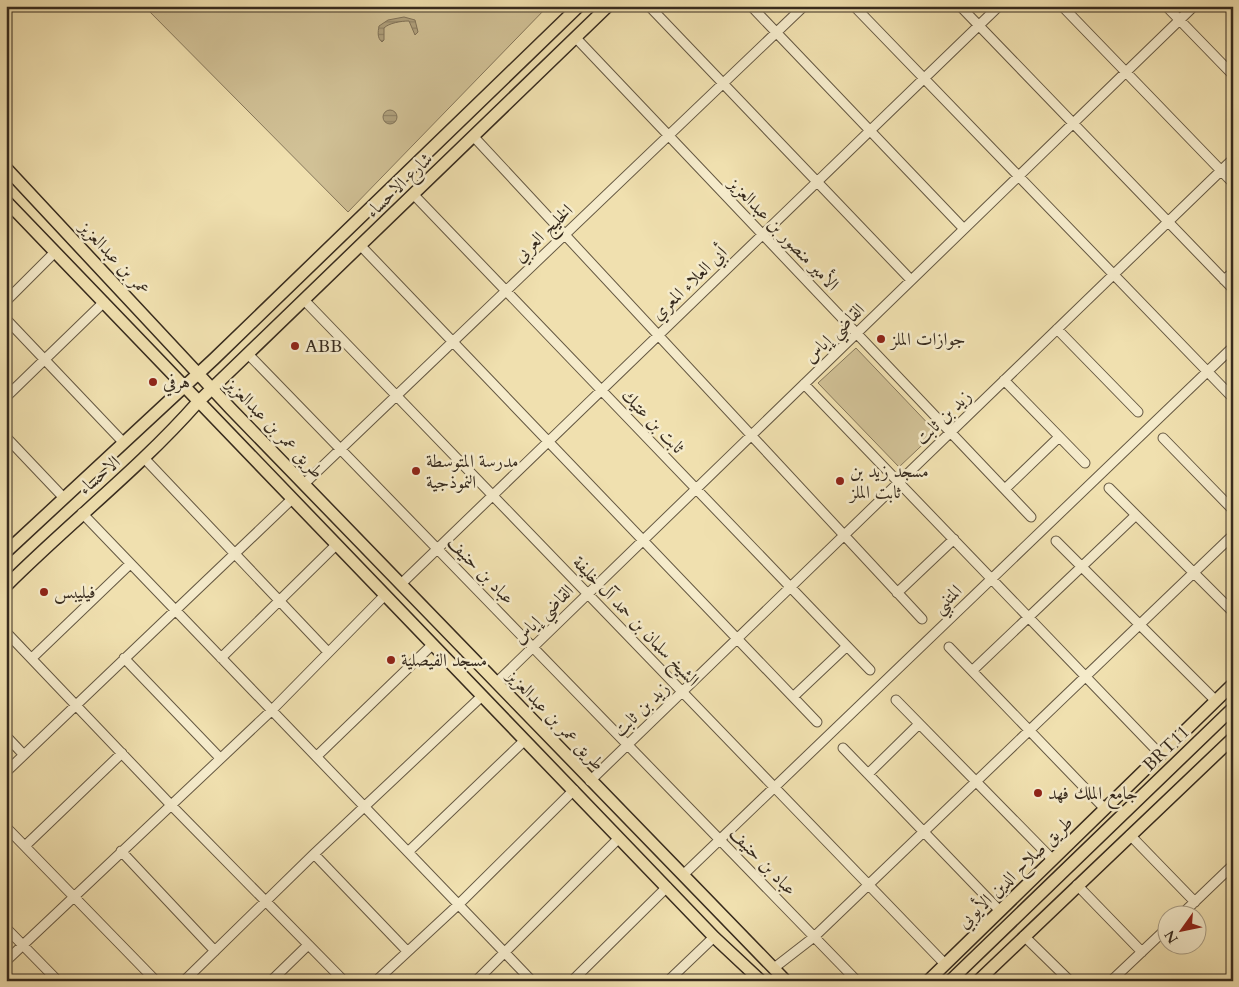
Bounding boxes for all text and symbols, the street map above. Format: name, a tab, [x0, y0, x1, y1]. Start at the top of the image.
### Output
street label: شارع الاحساء	[360, 147, 440, 225]
street label: الأمير منصور بن عبدالعزيز	[721, 170, 845, 297]
street label: الخليج العربي	[508, 199, 581, 270]
street label: عمر بن عبدالعزيز	[72, 214, 156, 301]
street label: أبي العلاء المعري	[645, 239, 735, 327]
street label: القاضي إياس	[798, 298, 873, 372]
place label: جوازات الملز	[889, 327, 966, 352]
marker: جوازات الملز	[875, 333, 887, 345]
place label: ABB	[305, 334, 342, 359]
marker: ABB	[289, 340, 301, 352]
place label: هرفي	[163, 370, 190, 397]
street label: طريق عمر بن عبدالعزيز	[219, 371, 329, 484]
marker: هرفي	[147, 376, 159, 388]
street label: ثابت بن عتيك	[615, 383, 690, 460]
street label: زيد بن ثابت	[910, 384, 977, 450]
place label: مدرسة المتوسطة النموذجية	[426, 449, 518, 495]
street label: الاحساء	[73, 450, 126, 501]
place label: مسجد زيد بن ثابت الملز	[848, 459, 929, 505]
marker: مدرسة المتوسطة النموذجية	[410, 465, 422, 477]
marker: مسجد زيد بن ثابت الملز	[834, 475, 846, 487]
street label: عباد بن حنيف	[441, 530, 520, 610]
street label: الشيخ سلمان بن حمد آل خليفة	[564, 551, 705, 694]
street label: القاضي إياس	[507, 579, 582, 653]
street label: المتنبي	[927, 579, 970, 622]
place label: فيليبس	[54, 580, 95, 605]
marker: فيليبس	[38, 586, 50, 598]
place label: مسجد الفيصلية	[401, 648, 487, 673]
marker: مسجد الفيصلية	[385, 654, 397, 666]
street label: طريق عمر بن عبدالعزيز	[500, 663, 610, 776]
street label: زيد بن ثابت	[608, 676, 675, 742]
street label: BRT11	[1137, 720, 1195, 777]
place label: جامع الملك فهد	[1048, 781, 1138, 809]
marker: جامع الملك فهد	[1032, 787, 1044, 799]
street label: طريق صلاح الدين الأيوبي	[951, 810, 1081, 936]
street label: عباد بن حنيف	[723, 821, 802, 901]
north arrow	[1156, 904, 1206, 954]
text: N	[1160, 927, 1183, 947]

